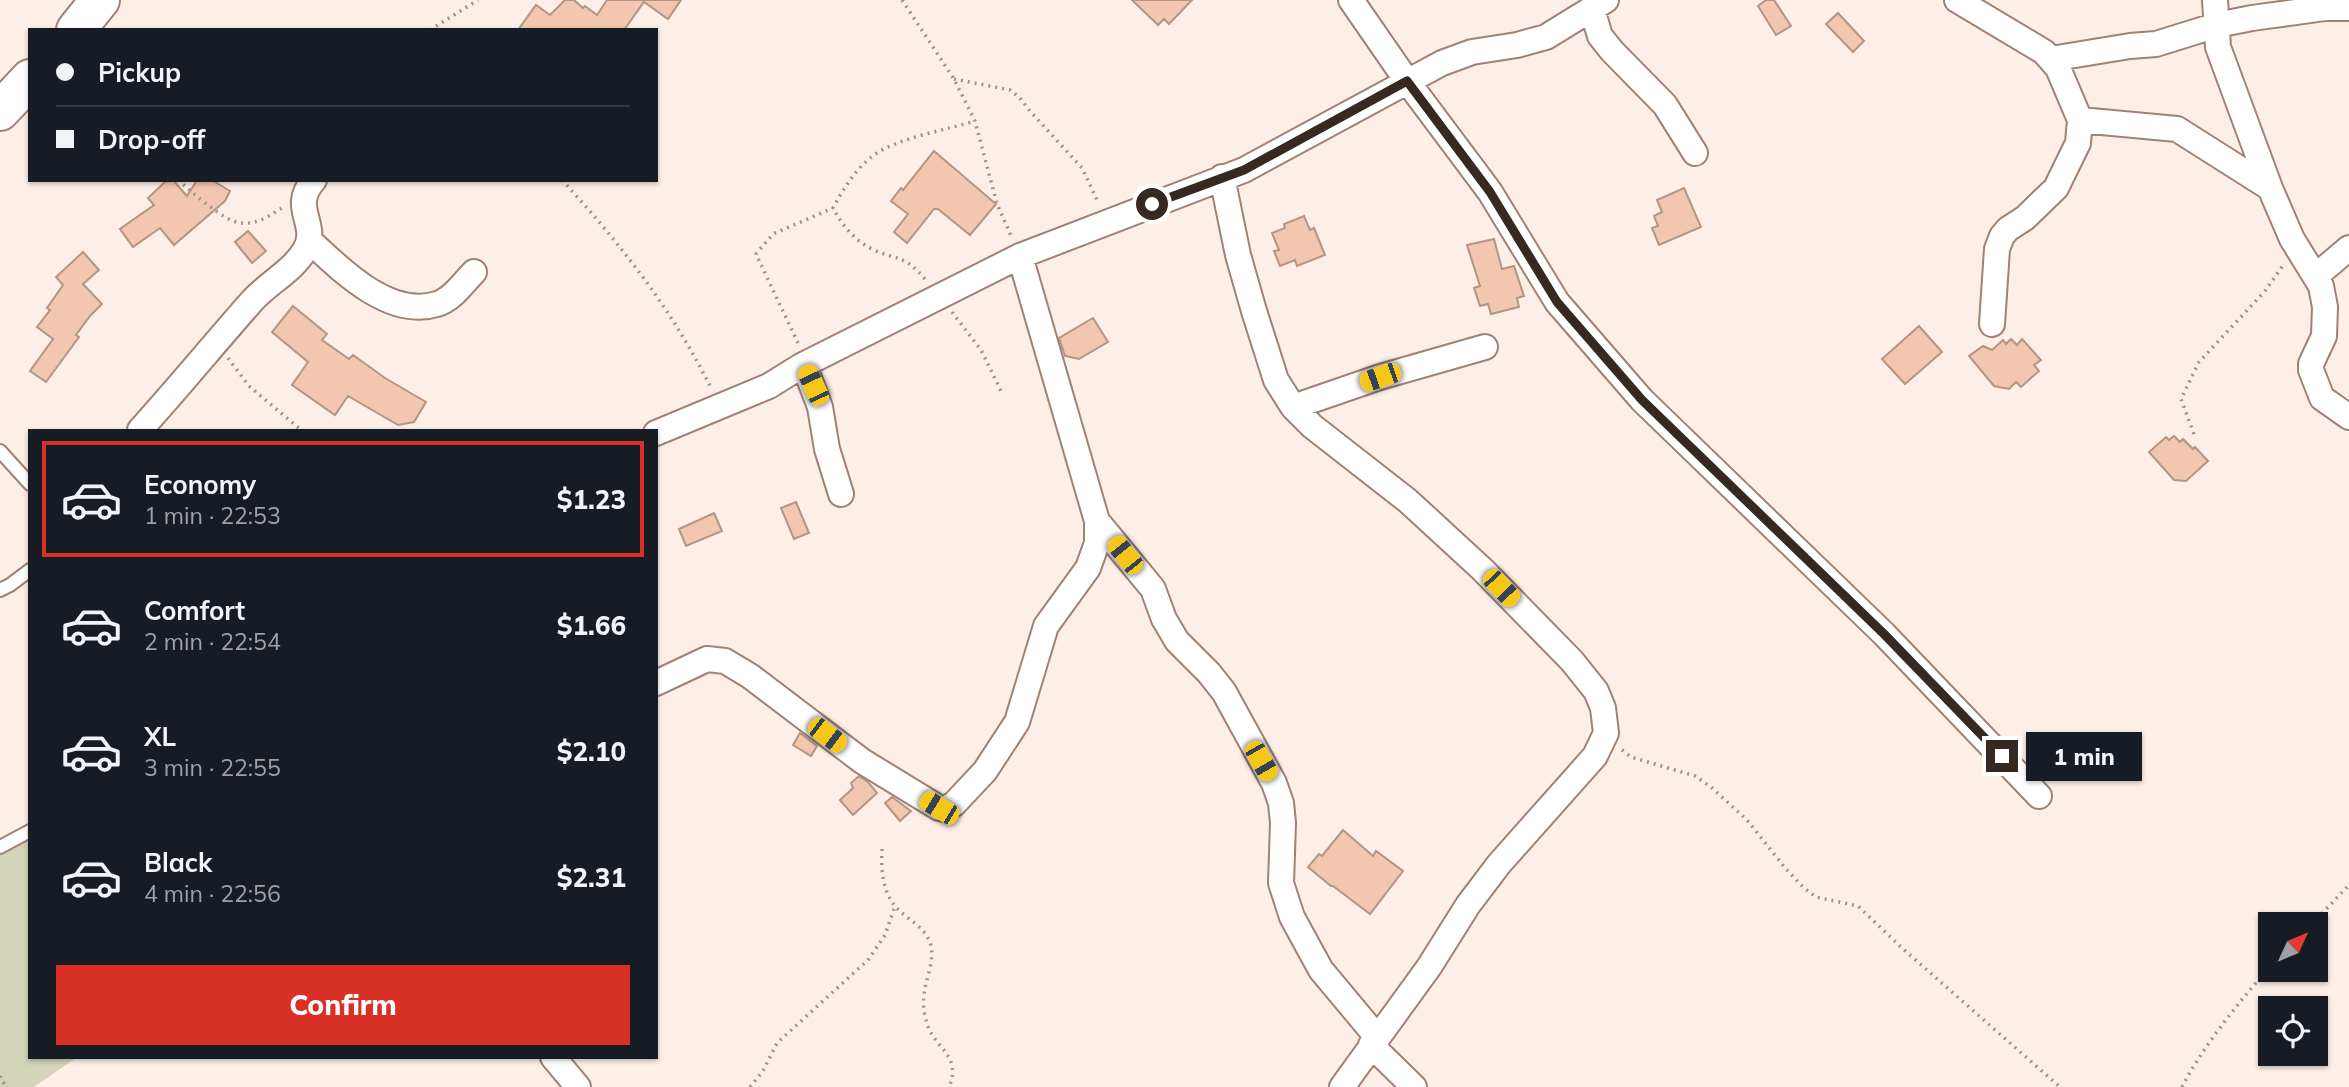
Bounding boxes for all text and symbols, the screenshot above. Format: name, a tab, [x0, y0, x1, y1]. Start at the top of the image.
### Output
text: Pickup	[98, 56, 181, 89]
text: Drop-off	[98, 123, 205, 156]
route start	[1136, 188, 1168, 220]
car	[1357, 360, 1404, 394]
car	[795, 362, 832, 408]
icon: car	[60, 468, 123, 531]
text: Economy	[144, 468, 256, 501]
text: $1.23	[557, 483, 626, 516]
text: 1 min · 22:53	[144, 501, 281, 530]
car	[1104, 532, 1147, 578]
car	[1479, 566, 1524, 610]
icon: car	[60, 594, 123, 657]
text: Comfort	[144, 594, 245, 627]
text: $1.66	[557, 609, 626, 642]
text: 2 min · 22:54	[144, 627, 281, 656]
car	[804, 714, 851, 756]
icon: car	[60, 720, 123, 783]
text: XL	[144, 720, 176, 753]
callout: 1 min	[2026, 732, 2142, 780]
text: $2.10	[557, 735, 626, 768]
car	[1242, 738, 1281, 784]
route end	[1986, 740, 2018, 772]
text: 1 min	[2053, 742, 2115, 771]
text: 3 min · 22:55	[144, 753, 281, 782]
car	[916, 788, 963, 828]
icon: car	[60, 846, 123, 909]
text: Black	[144, 846, 212, 879]
text: $2.31	[557, 861, 626, 894]
text: 4 min · 22:56	[144, 879, 281, 908]
north arrow	[2258, 912, 2328, 982]
map controls	[2258, 912, 2328, 1066]
button: Confirm	[56, 965, 630, 1045]
button: locate	[2258, 996, 2328, 1066]

